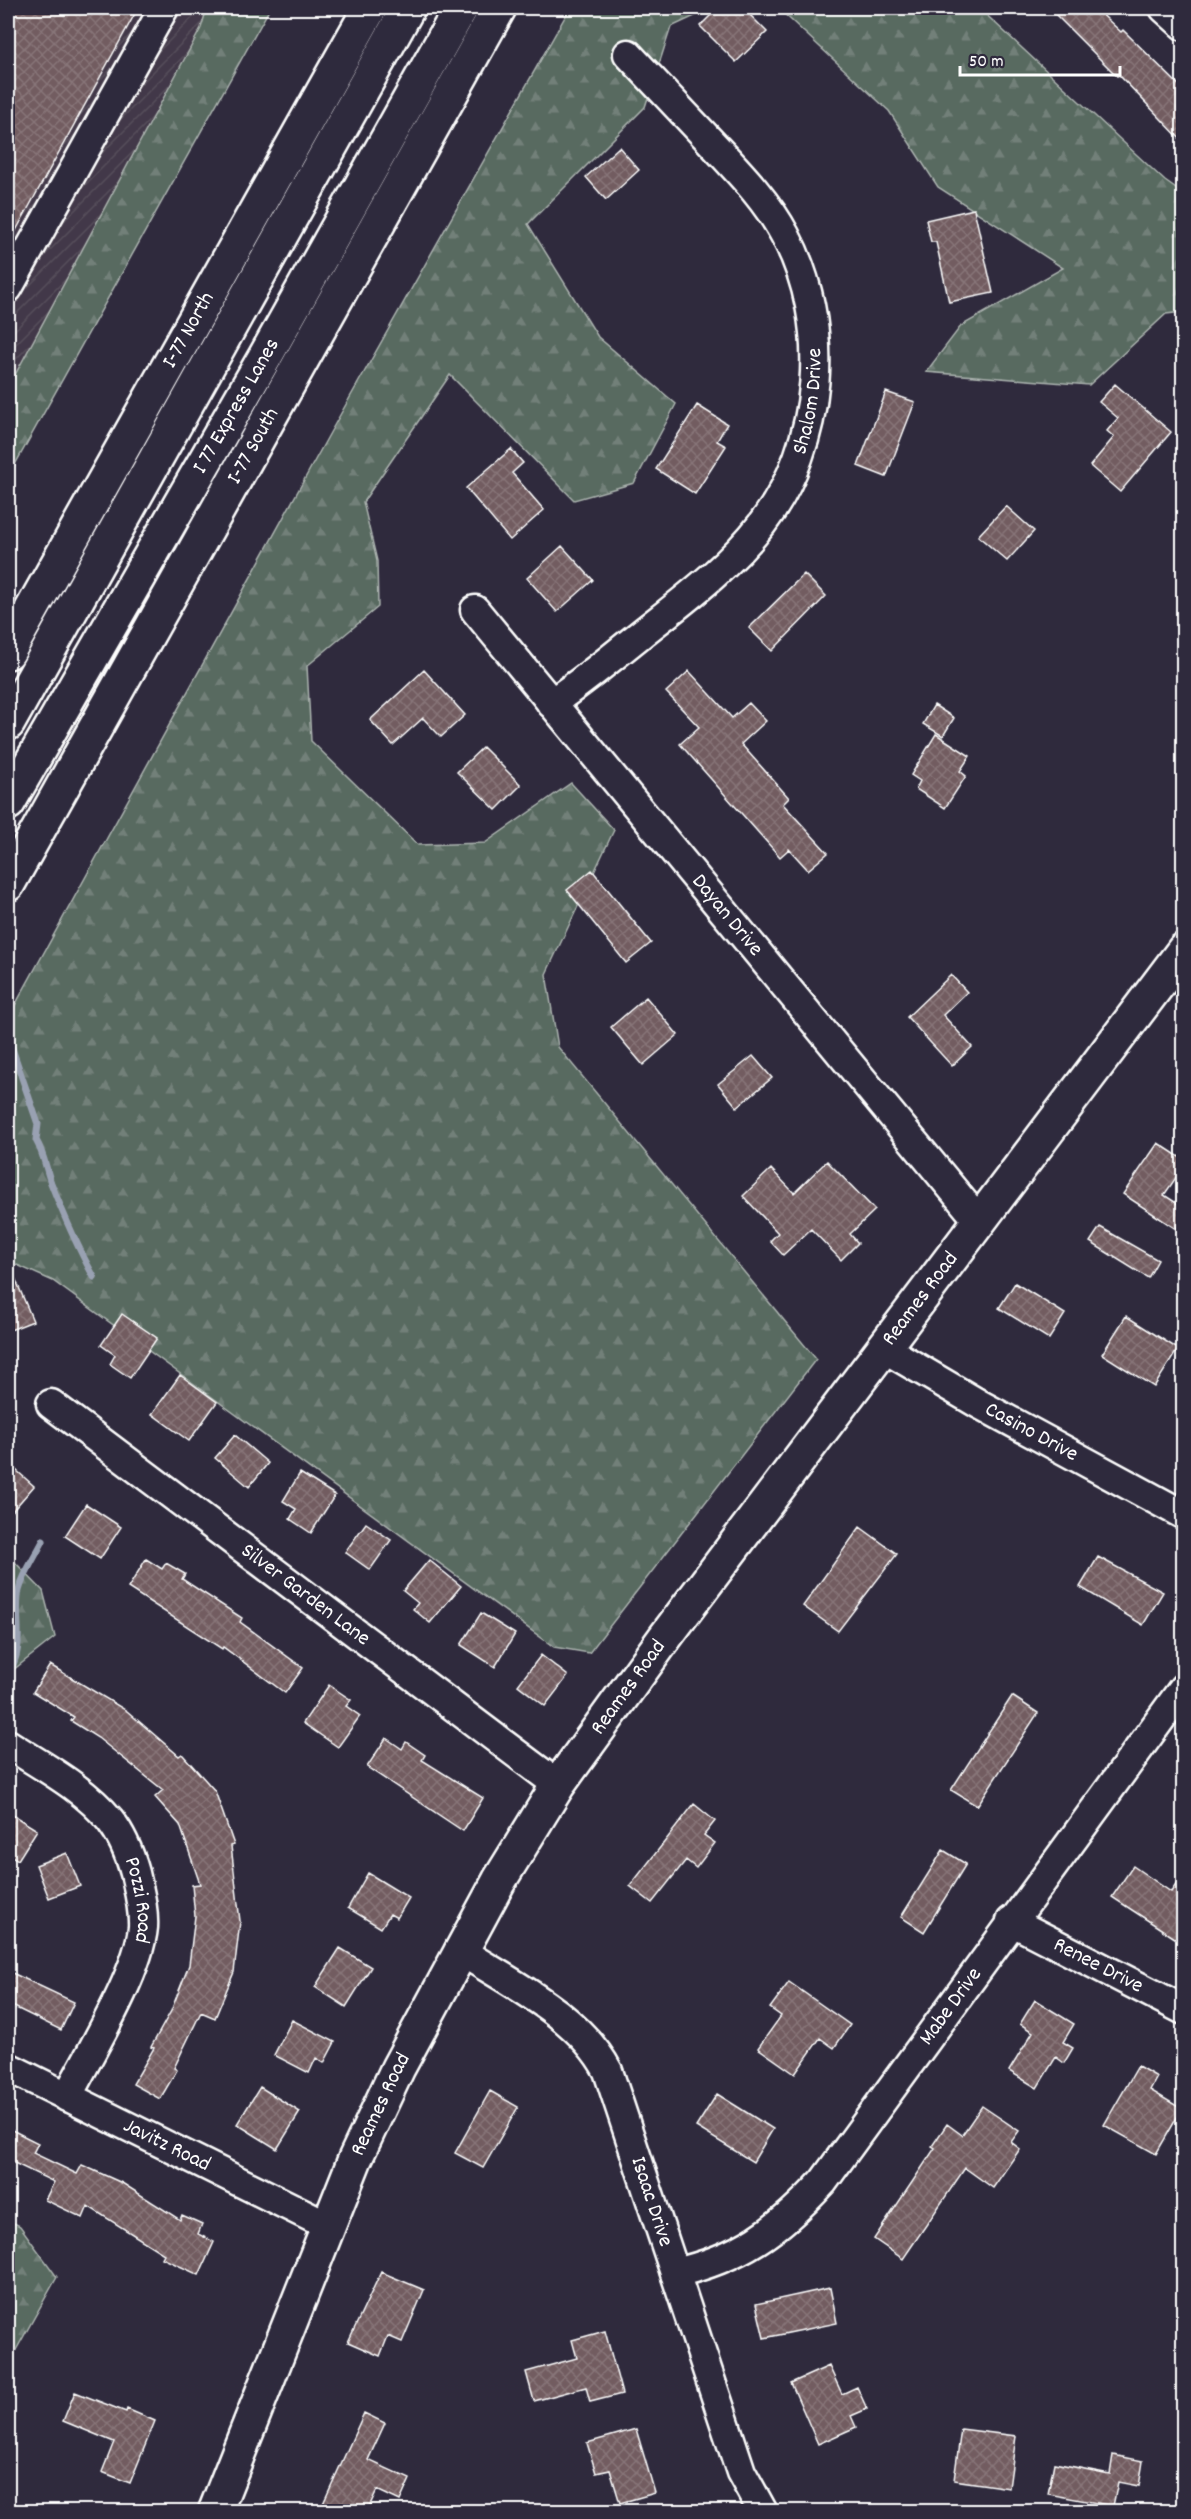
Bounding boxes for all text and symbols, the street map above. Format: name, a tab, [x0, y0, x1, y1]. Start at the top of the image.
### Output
scale bar	[960, 39, 1120, 77]
text: 50 m	[969, 50, 1004, 75]
street label: I-77 North	[155, 286, 223, 374]
street label: I 77 Express Lanes	[185, 333, 288, 480]
street label: Shalom Drive	[785, 348, 831, 459]
street label: I-77 South	[220, 402, 287, 490]
street label: Dayan Drive	[684, 868, 770, 963]
street label: Reames Road	[875, 1245, 966, 1353]
street label: Casino Drive	[979, 1394, 1084, 1470]
street label: Silver Garden Lane	[234, 1536, 377, 1654]
street label: Reames Road	[584, 1633, 674, 1742]
street label: Pozzi Road	[115, 1853, 159, 1946]
street label: Renee Drive	[1048, 1930, 1149, 2002]
street label: Mabe Drive	[912, 1961, 990, 2052]
street label: Reames Road	[343, 2047, 419, 2161]
street label: Javitz Road	[117, 2111, 216, 2180]
street label: Isaac Drive	[622, 2153, 681, 2251]

